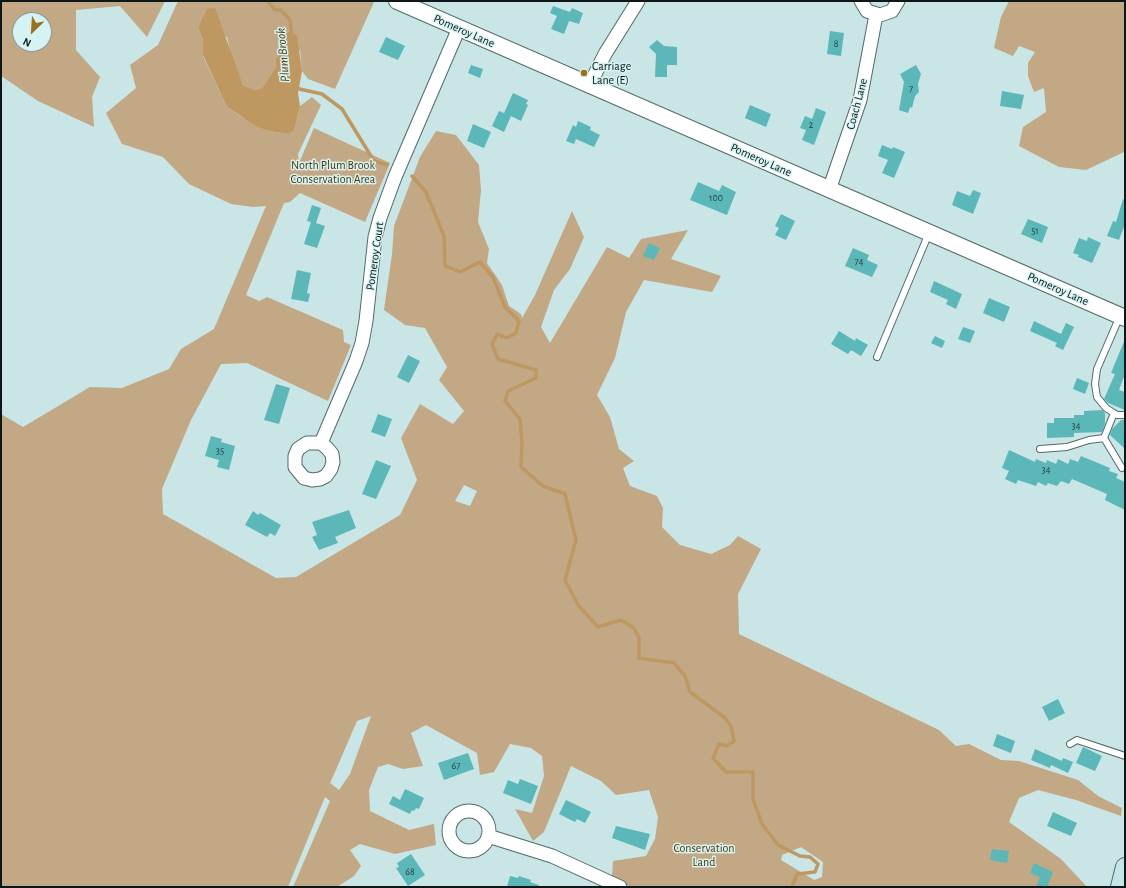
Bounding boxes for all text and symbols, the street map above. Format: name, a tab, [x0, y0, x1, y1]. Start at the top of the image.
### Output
street label: Pomeroy Lane	[431, 11, 497, 51]
north arrow	[12, 12, 52, 52]
water label: Plum Brook	[273, 27, 293, 83]
text: N	[21, 36, 33, 49]
house number: 8	[834, 38, 838, 50]
place label: Carriage Lane (E)	[592, 59, 631, 87]
marker: Carriage Lane (E)	[579, 68, 589, 78]
street label: Coach Lane	[843, 77, 871, 131]
house number: 7	[909, 83, 913, 95]
house number: 2	[809, 119, 813, 131]
street label: Pomeroy Lane	[728, 140, 794, 180]
park label: North Plum Brook Conservation Area	[291, 158, 375, 186]
house number: 100	[709, 192, 723, 204]
street label: Pomeroy Court	[363, 221, 387, 291]
house number: 51	[1031, 225, 1039, 237]
house number: 74	[855, 256, 863, 268]
street label: Pomeroy Lane	[1025, 269, 1091, 309]
house number: 34	[1072, 420, 1080, 432]
house number: 35	[216, 445, 224, 457]
house number: 34	[1042, 464, 1050, 476]
house number: 67	[452, 760, 460, 772]
park label: Conservation Land	[673, 841, 735, 869]
house number: 68	[405, 866, 415, 878]

